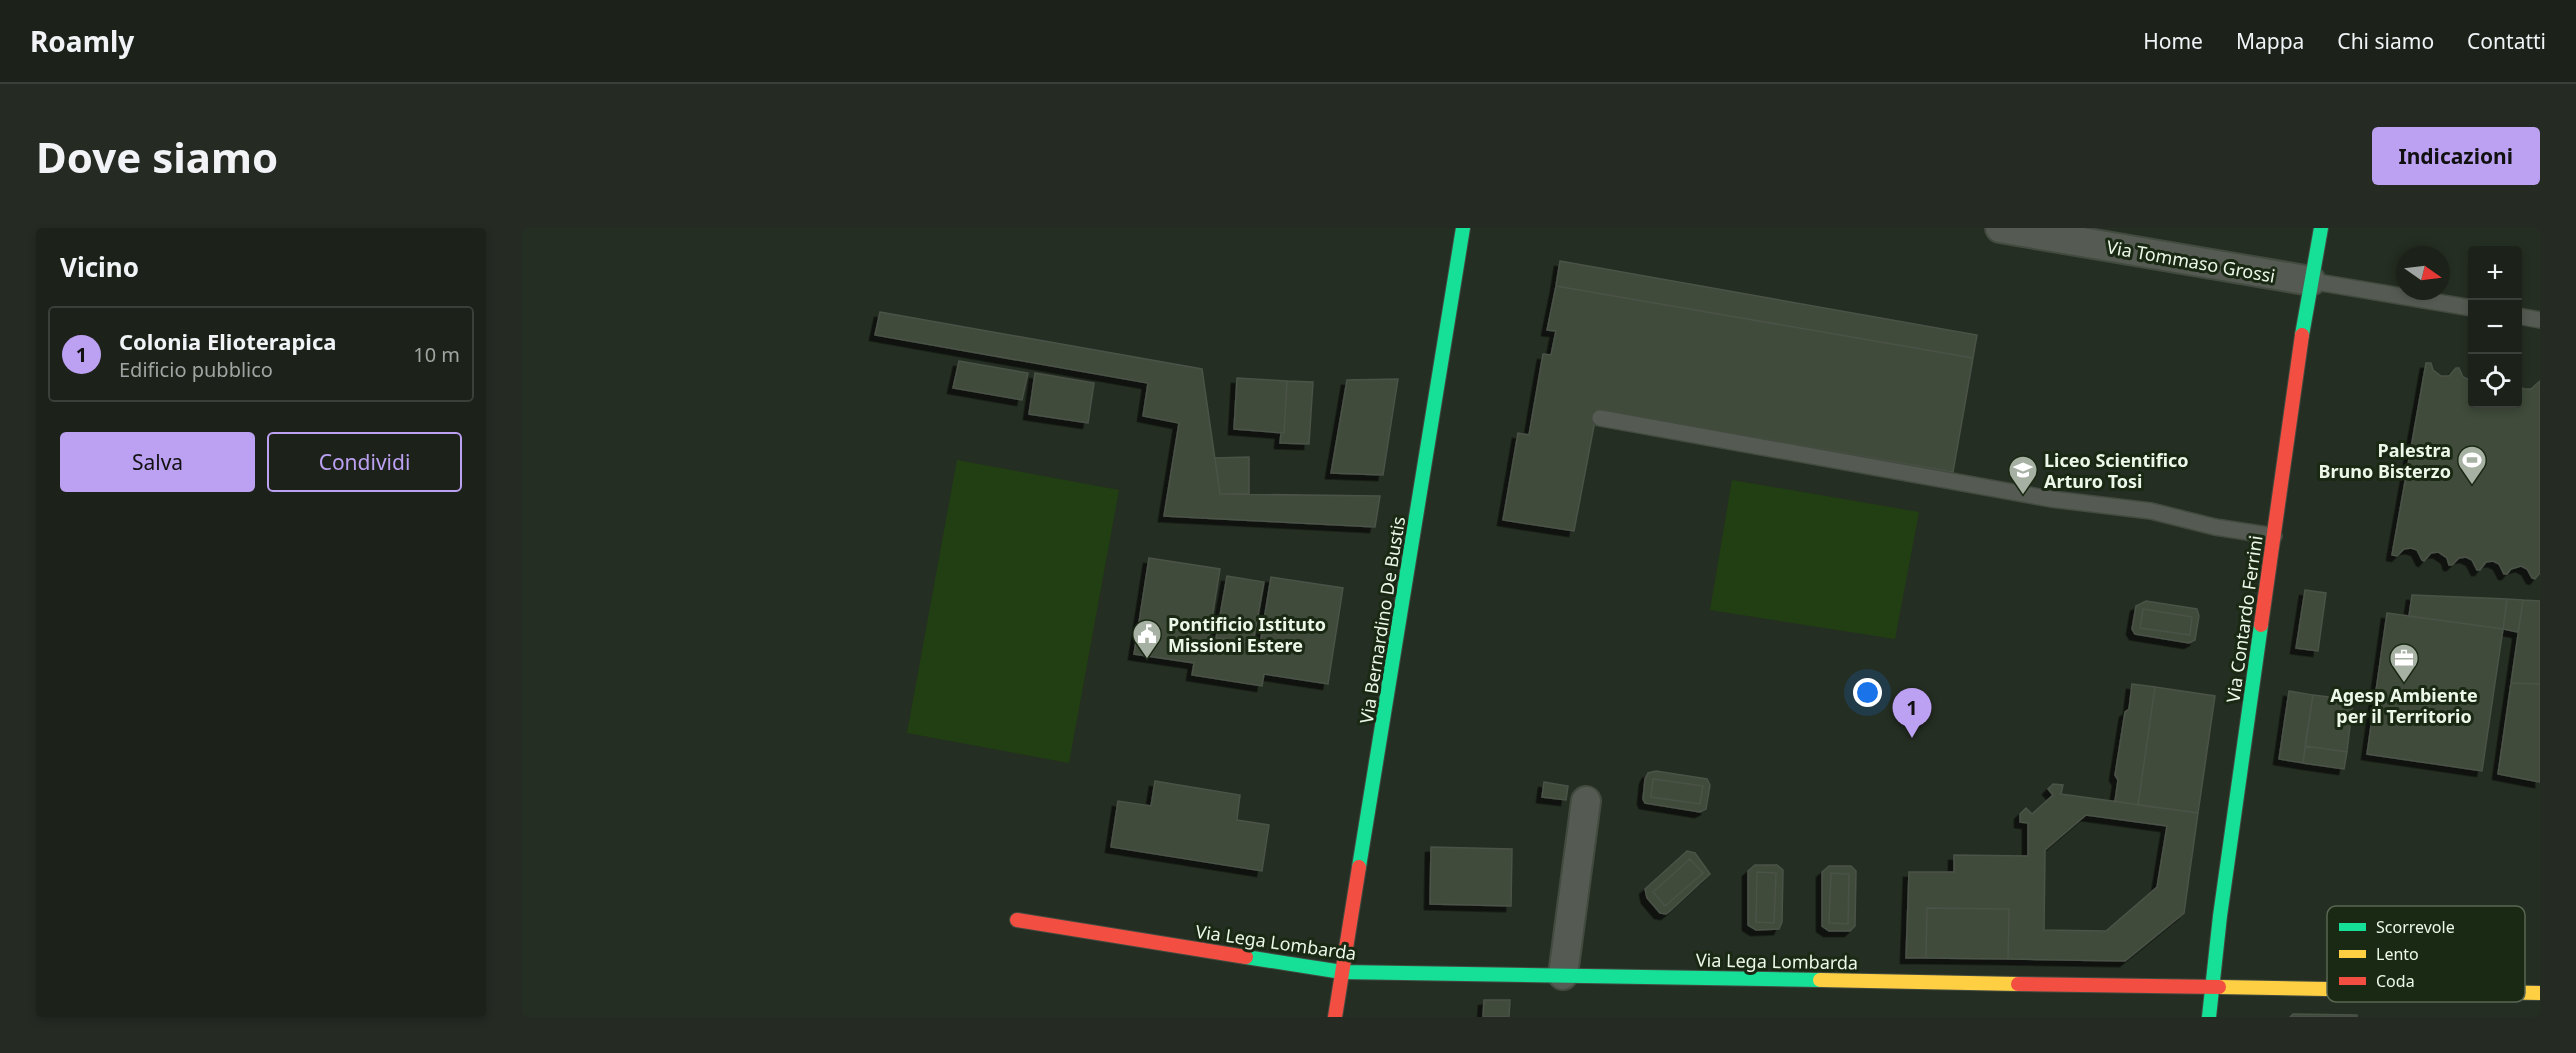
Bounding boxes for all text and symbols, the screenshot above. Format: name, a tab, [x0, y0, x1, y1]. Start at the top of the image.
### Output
text: Roamly	[30, 22, 134, 60]
text: Home	[2143, 27, 2203, 55]
text: Mappa	[2236, 27, 2304, 55]
text: Chi siamo	[2337, 27, 2434, 55]
text: Contatti	[2467, 27, 2546, 55]
button: Indicazioni	[2372, 127, 2540, 185]
text: Dove siamo	[36, 128, 278, 185]
street label: Via Tommaso Grossi	[2105, 234, 2277, 288]
north arrow	[2396, 246, 2450, 300]
map controls	[2468, 246, 2522, 408]
button: +	[2468, 246, 2522, 300]
text: Vicino	[60, 249, 139, 285]
button: −	[2468, 300, 2522, 354]
text: Colonia Elioterapica	[119, 326, 336, 356]
text: 1	[76, 341, 87, 368]
text: 10 m	[413, 341, 460, 368]
button: locate	[2468, 354, 2522, 408]
text: Edificio pubblico	[119, 356, 273, 383]
button: Salva	[60, 432, 255, 492]
button: Condividi	[267, 432, 462, 492]
place label: Palestra Bruno Bisterzo	[2319, 438, 2451, 483]
sports icon: Palestra Bruno Bisterzo	[2456, 444, 2488, 486]
place label: Liceo Scientifico Arturo Tosi	[2044, 448, 2189, 493]
school or university icon: Liceo Scientifico Arturo Tosi	[2007, 454, 2039, 496]
street label: Via Bernardino De Bustis	[1354, 515, 1410, 725]
street label: Via Contardo Ferrini	[2220, 534, 2268, 704]
place label: Pontificio Istituto Missioni Estere	[1168, 612, 1326, 657]
public building icon: Pontificio Istituto Missioni Estere	[1131, 618, 1163, 660]
office icon: Agesp Ambiente per il Territorio	[2388, 642, 2420, 684]
your location	[1853, 678, 1882, 707]
place label: Agesp Ambiente per il Territorio	[2330, 683, 2478, 728]
pin: 1	[1892, 688, 1932, 738]
legend	[2327, 906, 2525, 1002]
text: Scorrevole	[2376, 916, 2455, 938]
street label: Via Lega Lombarda	[1194, 919, 1358, 965]
text: Lento	[2376, 943, 2419, 965]
street label: Via Lega Lombarda	[1696, 948, 1858, 974]
text: Coda	[2376, 970, 2415, 992]

